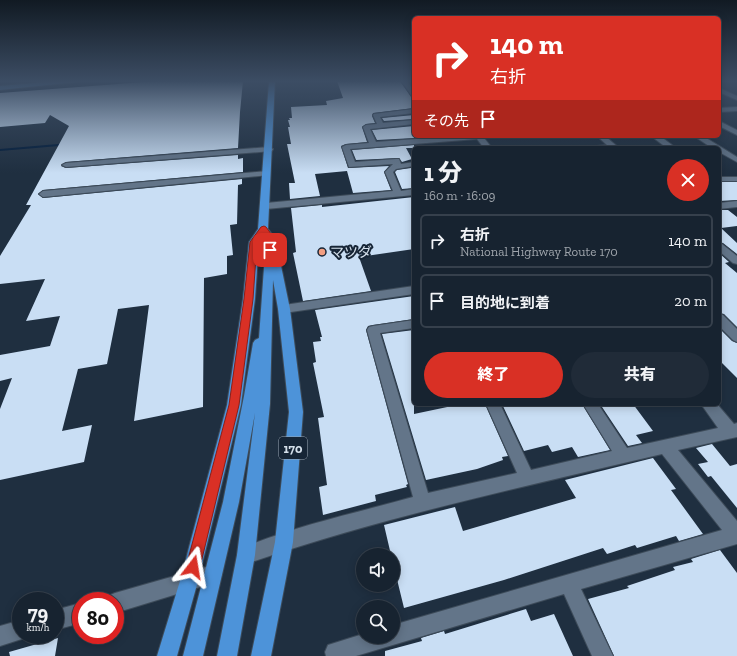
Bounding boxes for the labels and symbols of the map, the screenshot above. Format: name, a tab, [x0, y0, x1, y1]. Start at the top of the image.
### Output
pin	[253, 233, 287, 267]
place label: マツダ	[330, 244, 372, 261]
marker: マツダ	[317, 247, 327, 257]
road number: 170	[279, 437, 307, 459]
position arrow	[172, 546, 214, 588]
speed limit sign: 80	[72, 592, 124, 644]

